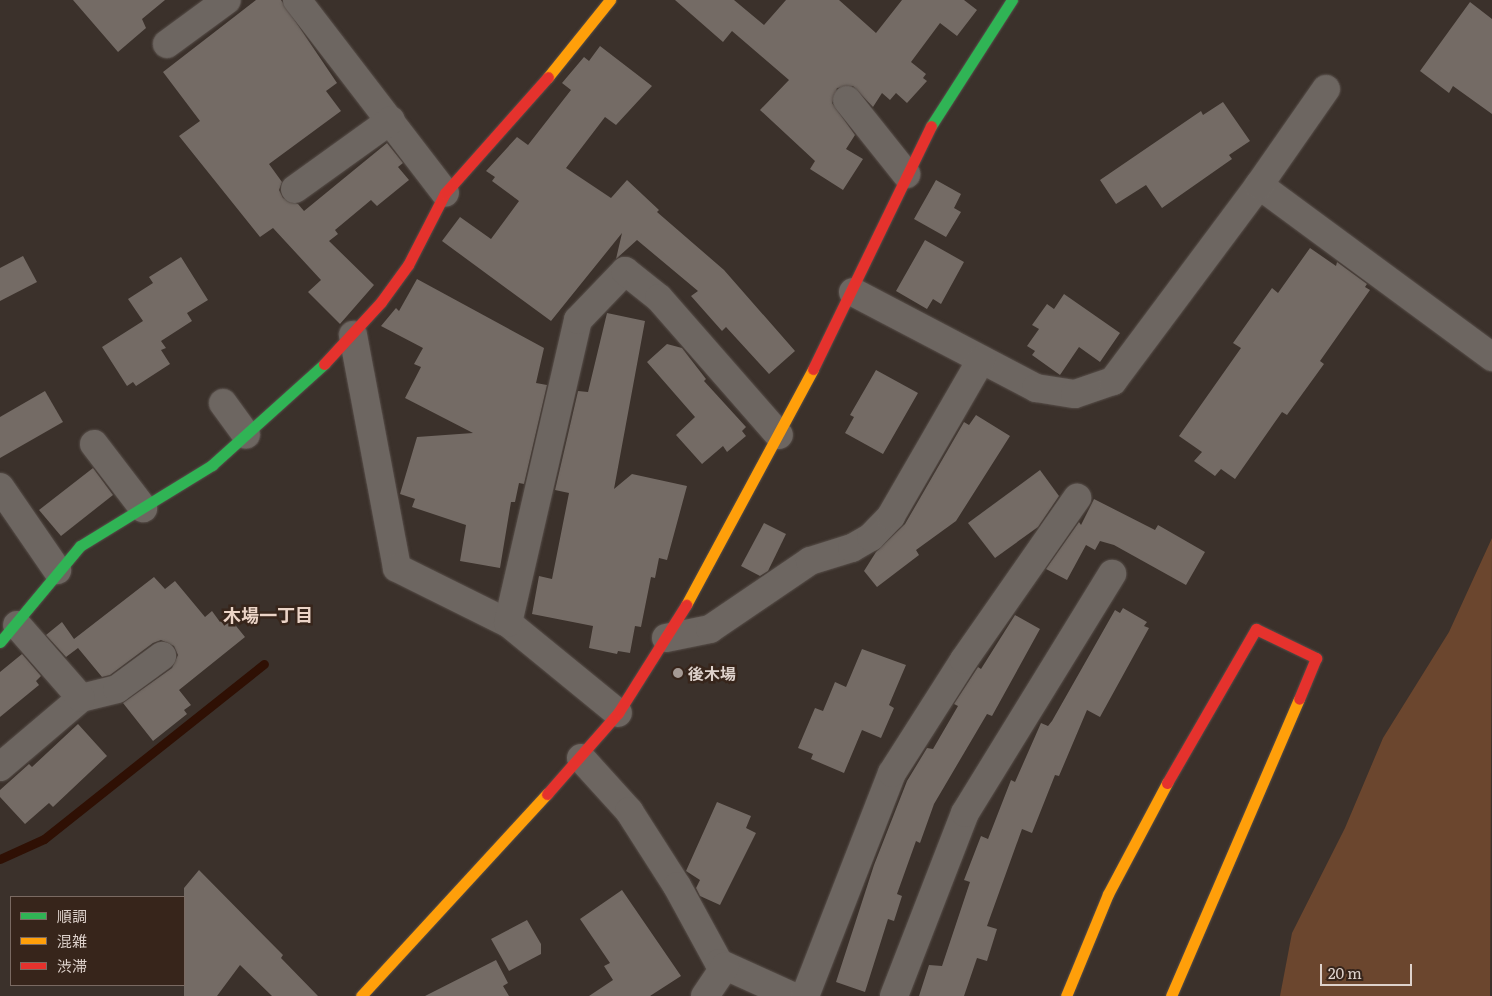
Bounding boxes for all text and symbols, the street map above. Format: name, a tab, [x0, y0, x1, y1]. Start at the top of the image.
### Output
district label: 木場一丁目	[223, 604, 313, 626]
place label: 後木場	[688, 663, 736, 683]
marker: 後木場	[672, 667, 684, 679]
legend	[10, 896, 185, 986]
text: 順調	[57, 904, 87, 927]
text: 混雑	[57, 929, 87, 952]
text: 渋滞	[57, 954, 87, 977]
scale bar	[1322, 954, 1414, 986]
text: 20 m	[1328, 961, 1362, 984]

